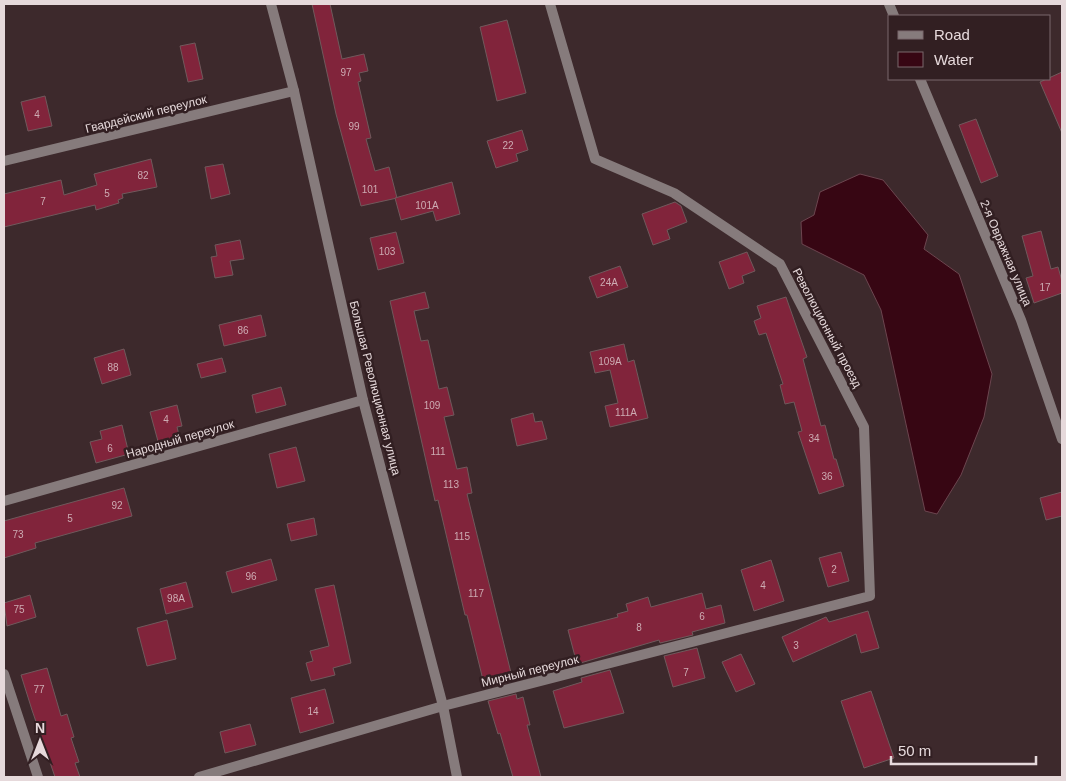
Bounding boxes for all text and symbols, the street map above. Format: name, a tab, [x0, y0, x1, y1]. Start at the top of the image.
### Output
legend	[888, 15, 1051, 80]
text: Road	[934, 26, 970, 43]
text: Water	[934, 51, 973, 68]
house number: 97	[340, 67, 352, 78]
street label: Гвардейский переулок	[84, 92, 209, 136]
house number: 4	[34, 109, 40, 120]
house number: 99	[348, 121, 360, 132]
house number: 22	[502, 140, 514, 151]
house number: 82	[137, 170, 149, 181]
house number: 101	[362, 184, 379, 195]
house number: 5	[104, 188, 110, 199]
house number: 7	[40, 196, 46, 207]
street label: 2-я Овражная улица	[977, 198, 1035, 308]
house number: 101А	[415, 200, 439, 211]
house number: 103	[379, 246, 396, 257]
street label: Революционный проезд	[789, 266, 865, 390]
house number: 24А	[600, 277, 618, 288]
house number: 17	[1039, 282, 1051, 293]
street label: Большая Революционная улица	[346, 299, 404, 477]
house number: 86	[237, 325, 249, 336]
house number: 109А	[598, 356, 622, 367]
house number: 88	[107, 362, 119, 373]
house number: 109	[424, 400, 441, 411]
house number: 111А	[615, 407, 637, 418]
house number: 4	[163, 414, 169, 425]
street label: Народный переулок	[124, 417, 236, 461]
house number: 34	[808, 433, 820, 444]
house number: 6	[107, 443, 113, 454]
house number: 111	[430, 446, 446, 457]
house number: 36	[821, 471, 833, 482]
house number: 113	[443, 479, 459, 490]
house number: 92	[111, 500, 123, 511]
house number: 5	[67, 513, 73, 524]
house number: 73	[12, 529, 24, 540]
house number: 115	[454, 531, 470, 542]
house number: 2	[831, 564, 837, 575]
house number: 96	[245, 571, 257, 582]
house number: 4	[760, 580, 766, 591]
house number: 117	[468, 588, 484, 599]
house number: 98А	[167, 593, 185, 604]
house number: 75	[13, 604, 25, 615]
house number: 6	[699, 611, 705, 622]
house number: 8	[636, 622, 642, 633]
house number: 3	[793, 640, 799, 651]
street label: Мирный переулок	[480, 652, 581, 690]
house number: 7	[683, 667, 689, 678]
house number: 77	[33, 684, 45, 695]
house number: 14	[307, 706, 319, 717]
north arrow	[15, 716, 65, 766]
text: N	[35, 720, 45, 736]
scale bar	[891, 734, 1036, 766]
text: 50 m	[898, 742, 931, 759]

